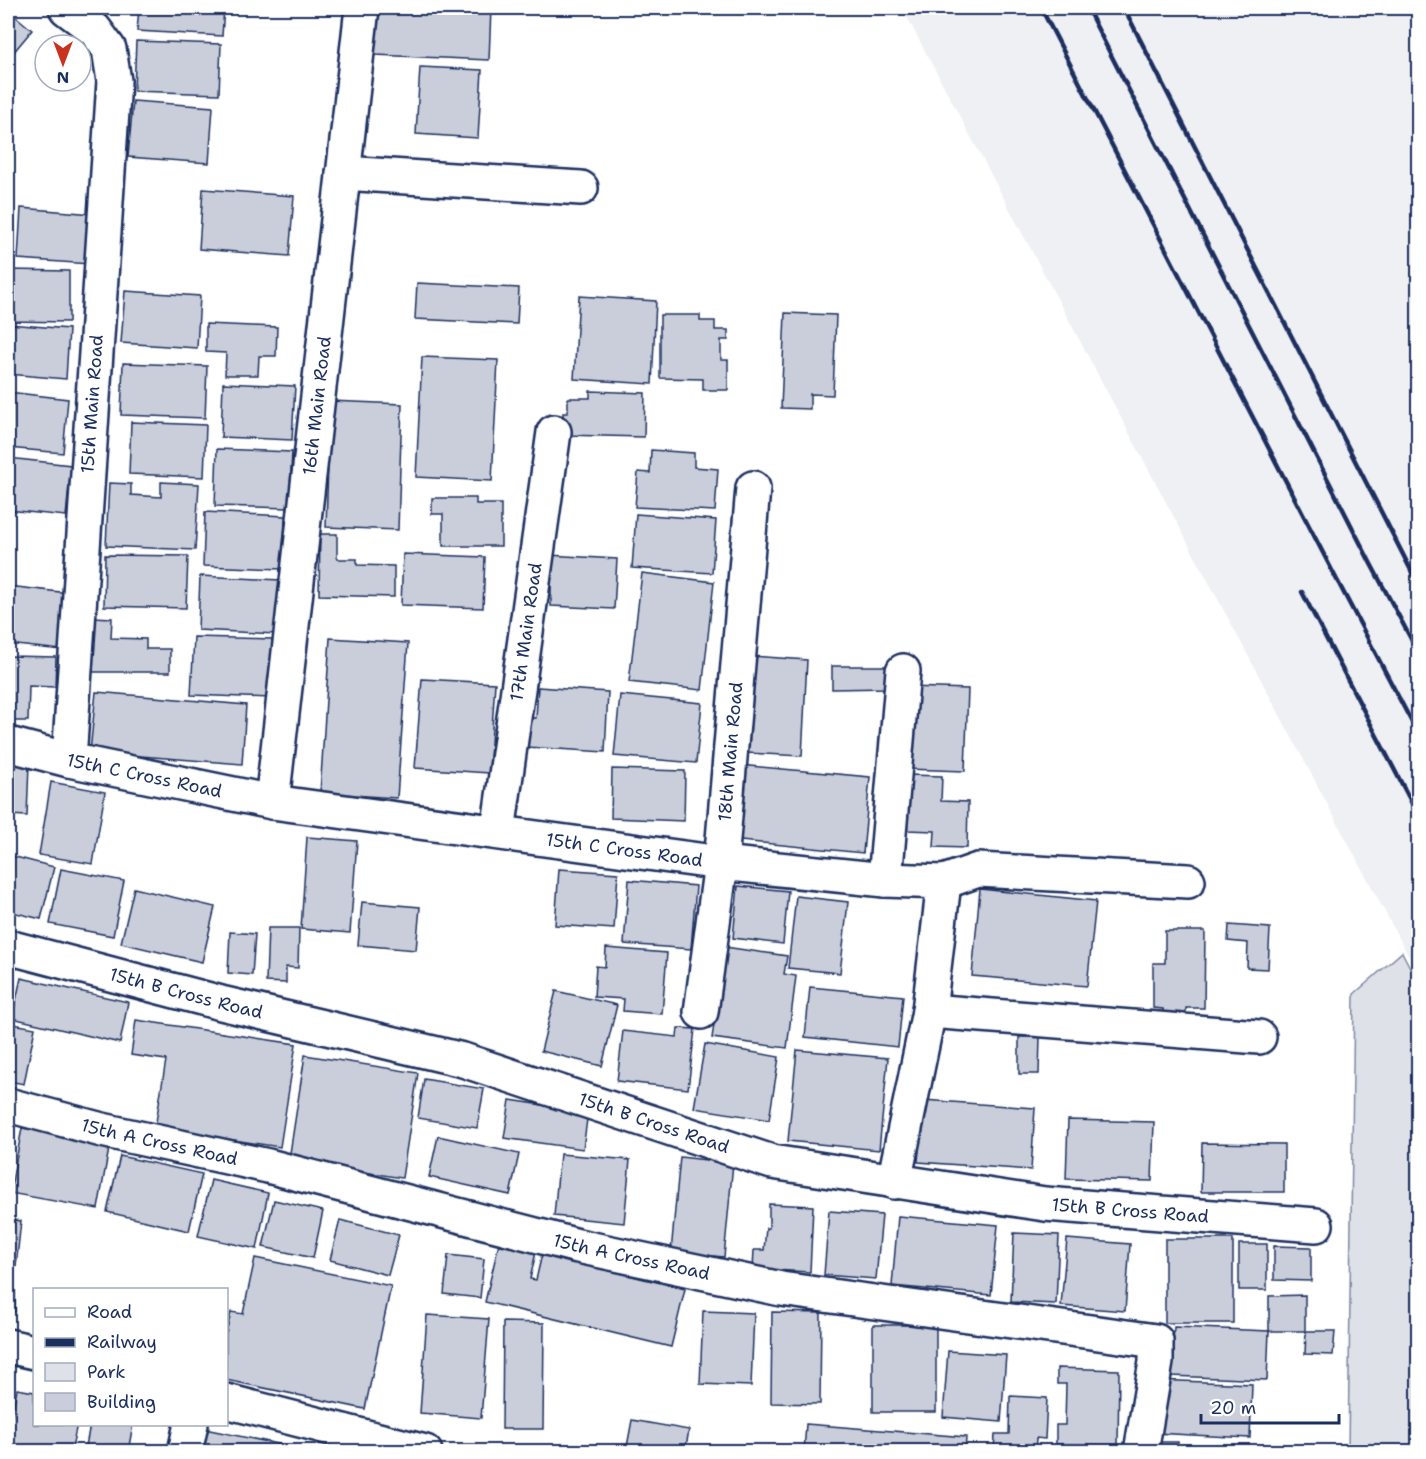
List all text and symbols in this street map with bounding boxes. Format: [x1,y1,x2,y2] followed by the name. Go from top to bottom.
[33,33,93,93] north arrow
[57,67,69,88] text: N
[75,334,109,474] street label: 15th Main Road
[297,335,337,476] street label: 16th Main Road
[504,561,548,703] street label: 17th Main Road
[713,681,748,823] street label: 18th Main Road
[65,748,224,803] street label: 15th C Cross Road
[545,827,704,872] street label: 15th C Cross Road
[107,962,265,1024] street label: 15th B Cross Road
[575,1087,733,1159] street label: 15th B Cross Road
[78,1113,240,1171] street label: 15th A Cross Road
[1051,1193,1210,1229] street label: 15th B Cross Road
[551,1228,712,1286] street label: 15th A Cross Road
[33,1288,228,1426] legend
[87,1300,132,1324] text: Road
[87,1330,157,1354] text: Railway
[87,1360,126,1384] text: Park
[1201,1387,1339,1425] scale bar
[87,1390,156,1414] text: Building
[1210,1396,1256,1420] text: 20 m

